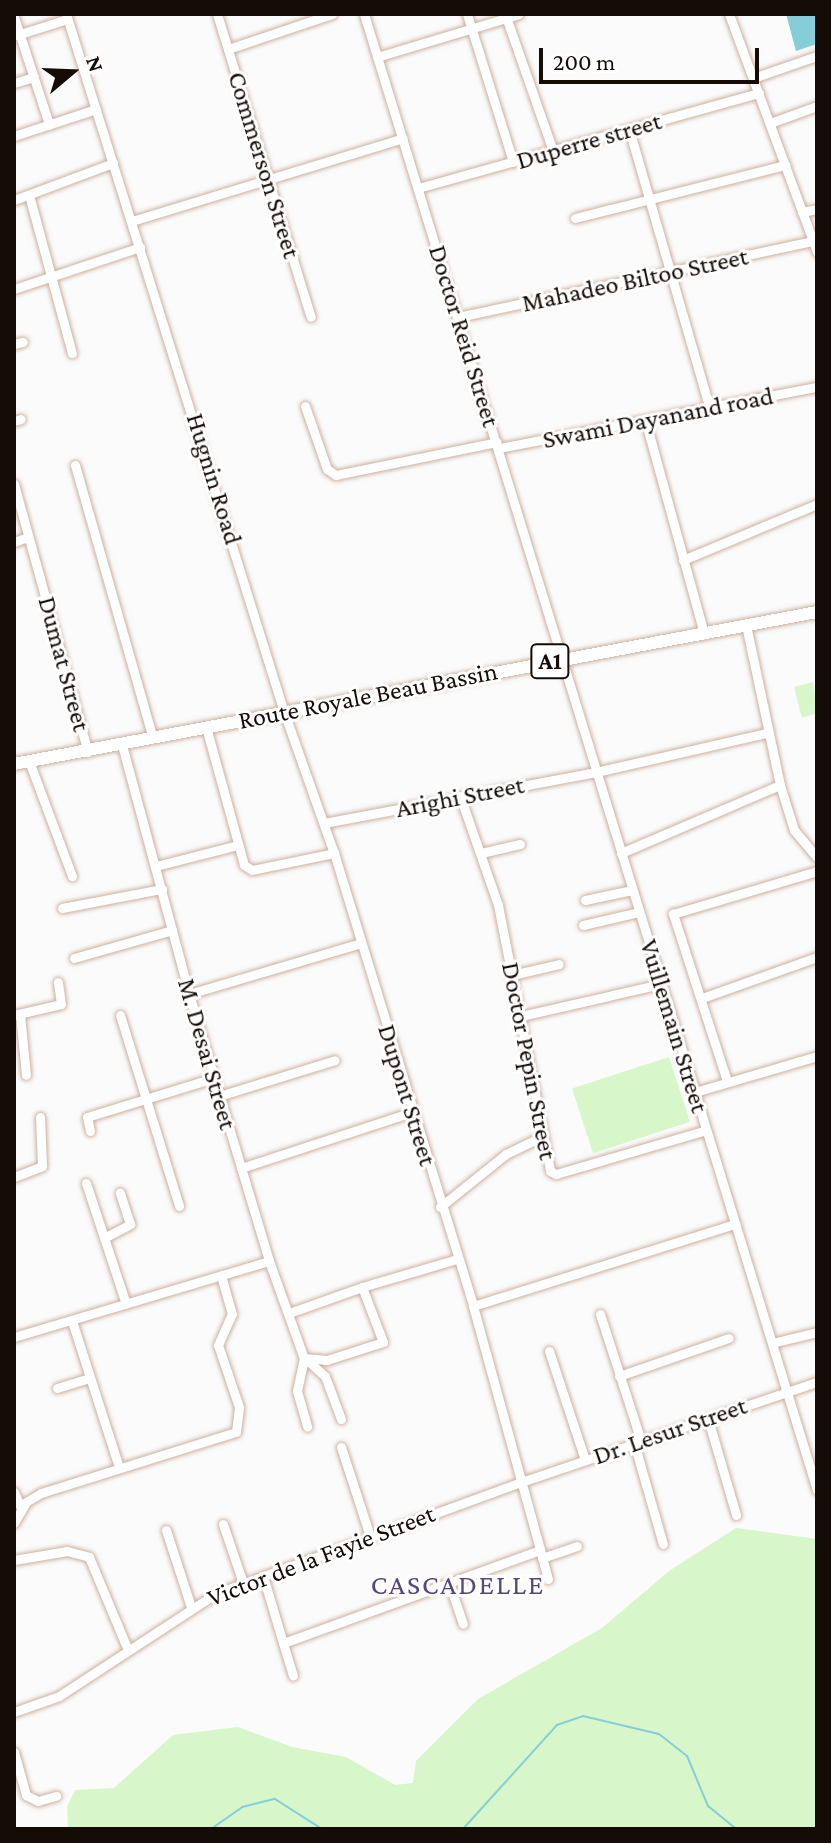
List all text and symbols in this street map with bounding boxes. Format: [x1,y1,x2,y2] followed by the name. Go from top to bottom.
[32,32,112,112] north arrow
[543,32,763,82] scale bar
[553,48,615,75] text: 200 m
[81,53,109,75] text: N
[221,68,307,262] street label: Commerson Street
[513,105,665,177] street label: Duperre street
[422,241,506,431] street label: Doctor Reid Street
[519,241,751,319] street label: Mahadeo Biltoo Street
[540,380,776,456] street label: Swami Dayanand road
[179,410,249,548] street label: Hugnin Road
[31,593,97,735] street label: Dumat Street
[530,641,570,681] road number: A1
[236,656,500,736] street label: Route Royale Beau Bassin
[393,769,527,825] street label: Arighi Street
[633,936,715,1116] street label: Vuillemain Street
[495,960,563,1162] street label: Doctor Pepin Street
[171,975,243,1133] street label: M. Desai Street
[371,1021,443,1169] street label: Dupont Street
[589,1390,751,1472] street label: Dr. Lesur Street
[203,1498,439,1614] street label: Victor de la Fayie Street
[371,1568,545,1602] district label: CASCADELLE

